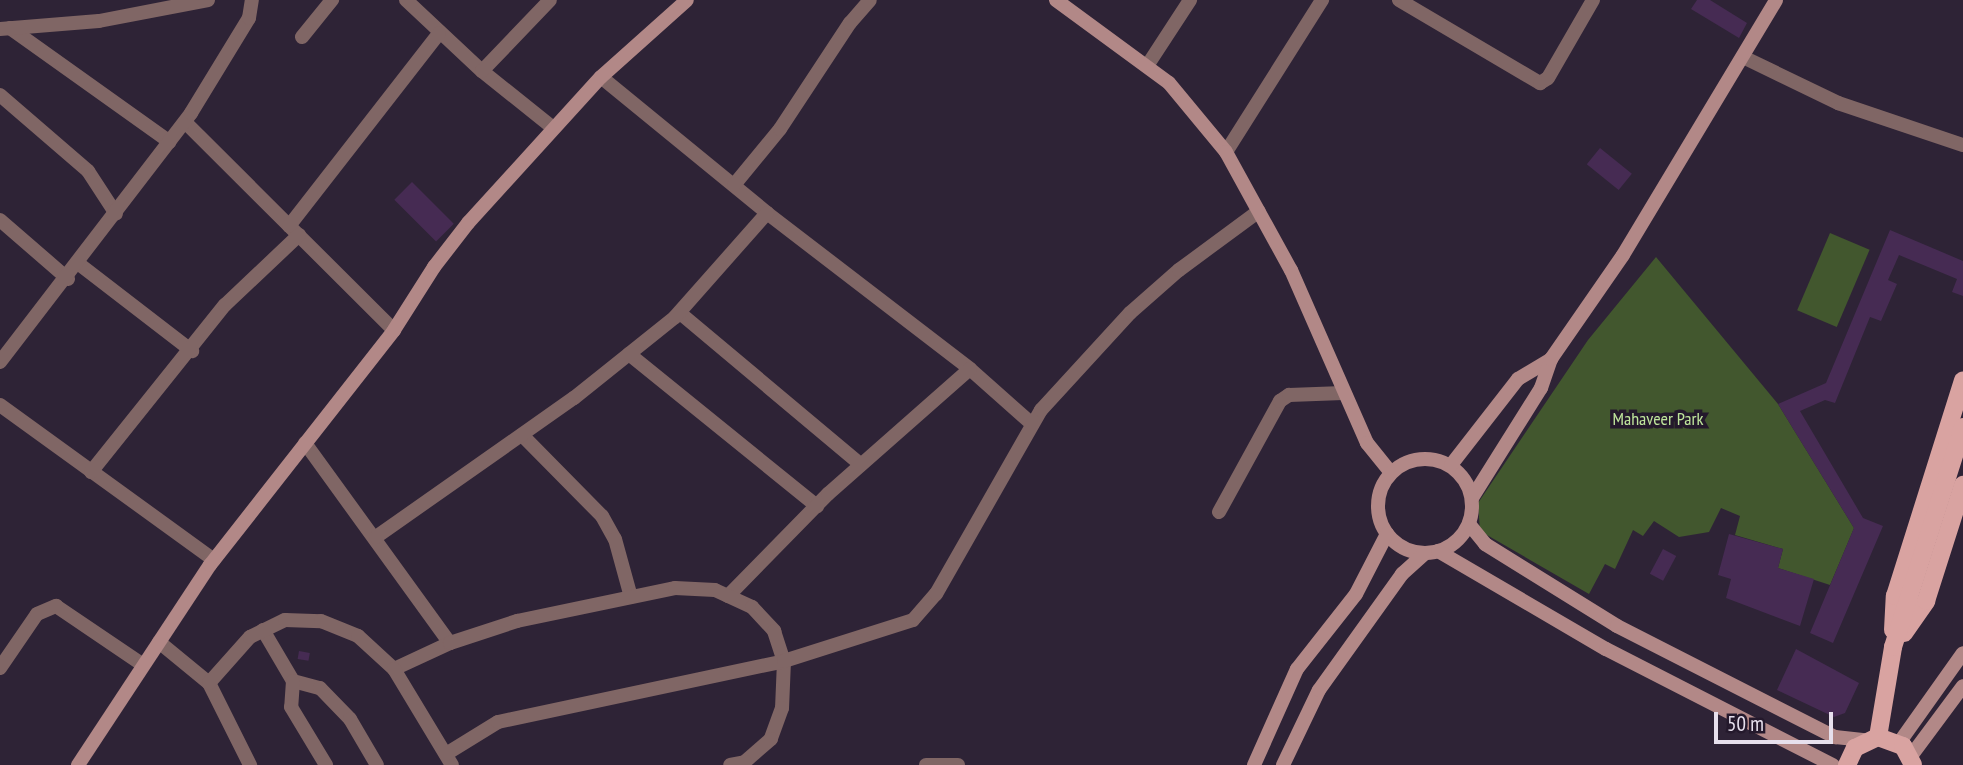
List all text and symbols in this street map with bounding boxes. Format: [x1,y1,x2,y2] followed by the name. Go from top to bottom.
[1613,408,1703,430] park label: Mahaveer Park
[1718,698,1837,742] scale bar
[1727,710,1764,737] text: 50 m

